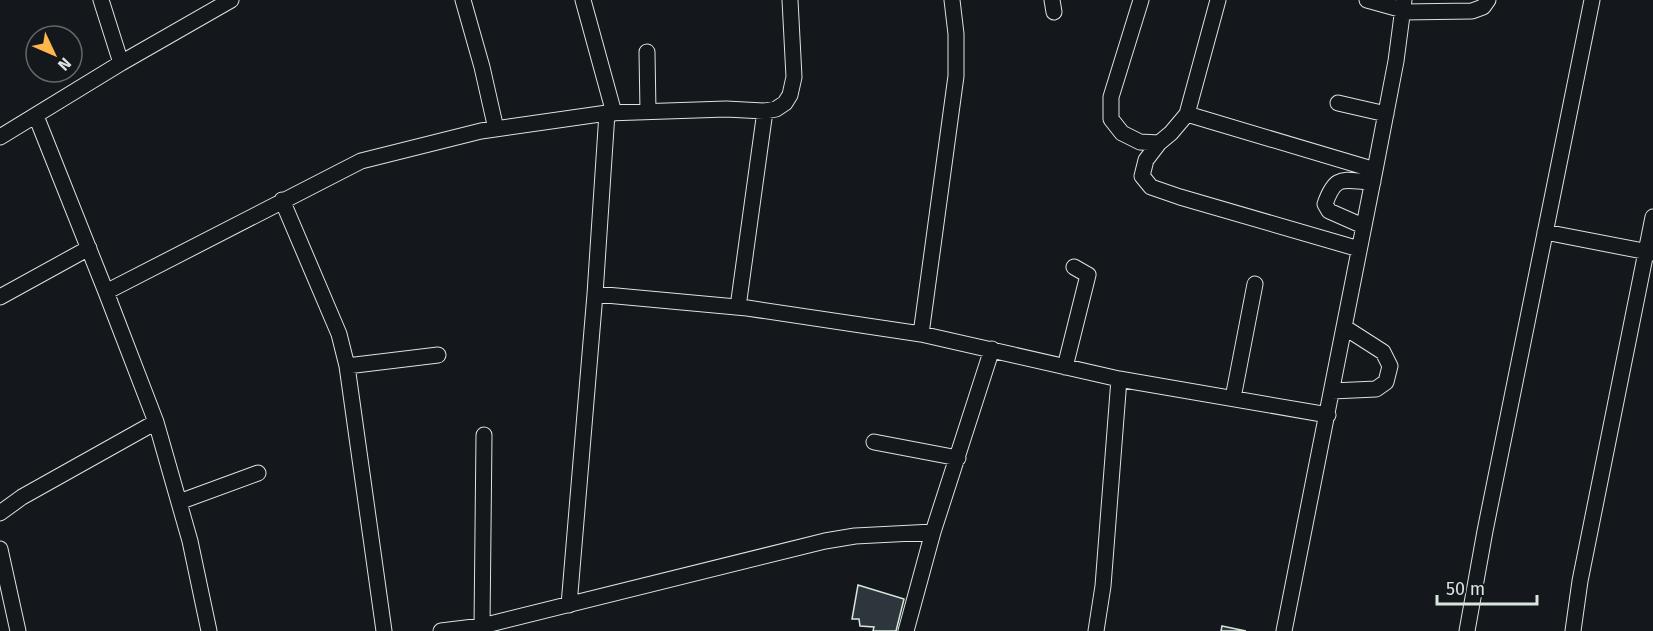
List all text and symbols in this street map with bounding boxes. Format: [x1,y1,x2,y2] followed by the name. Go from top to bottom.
[24,24,84,84] north arrow
[54,54,75,74] text: N
[1437,568,1538,606] scale bar
[1446,578,1485,600] text: 50 m

